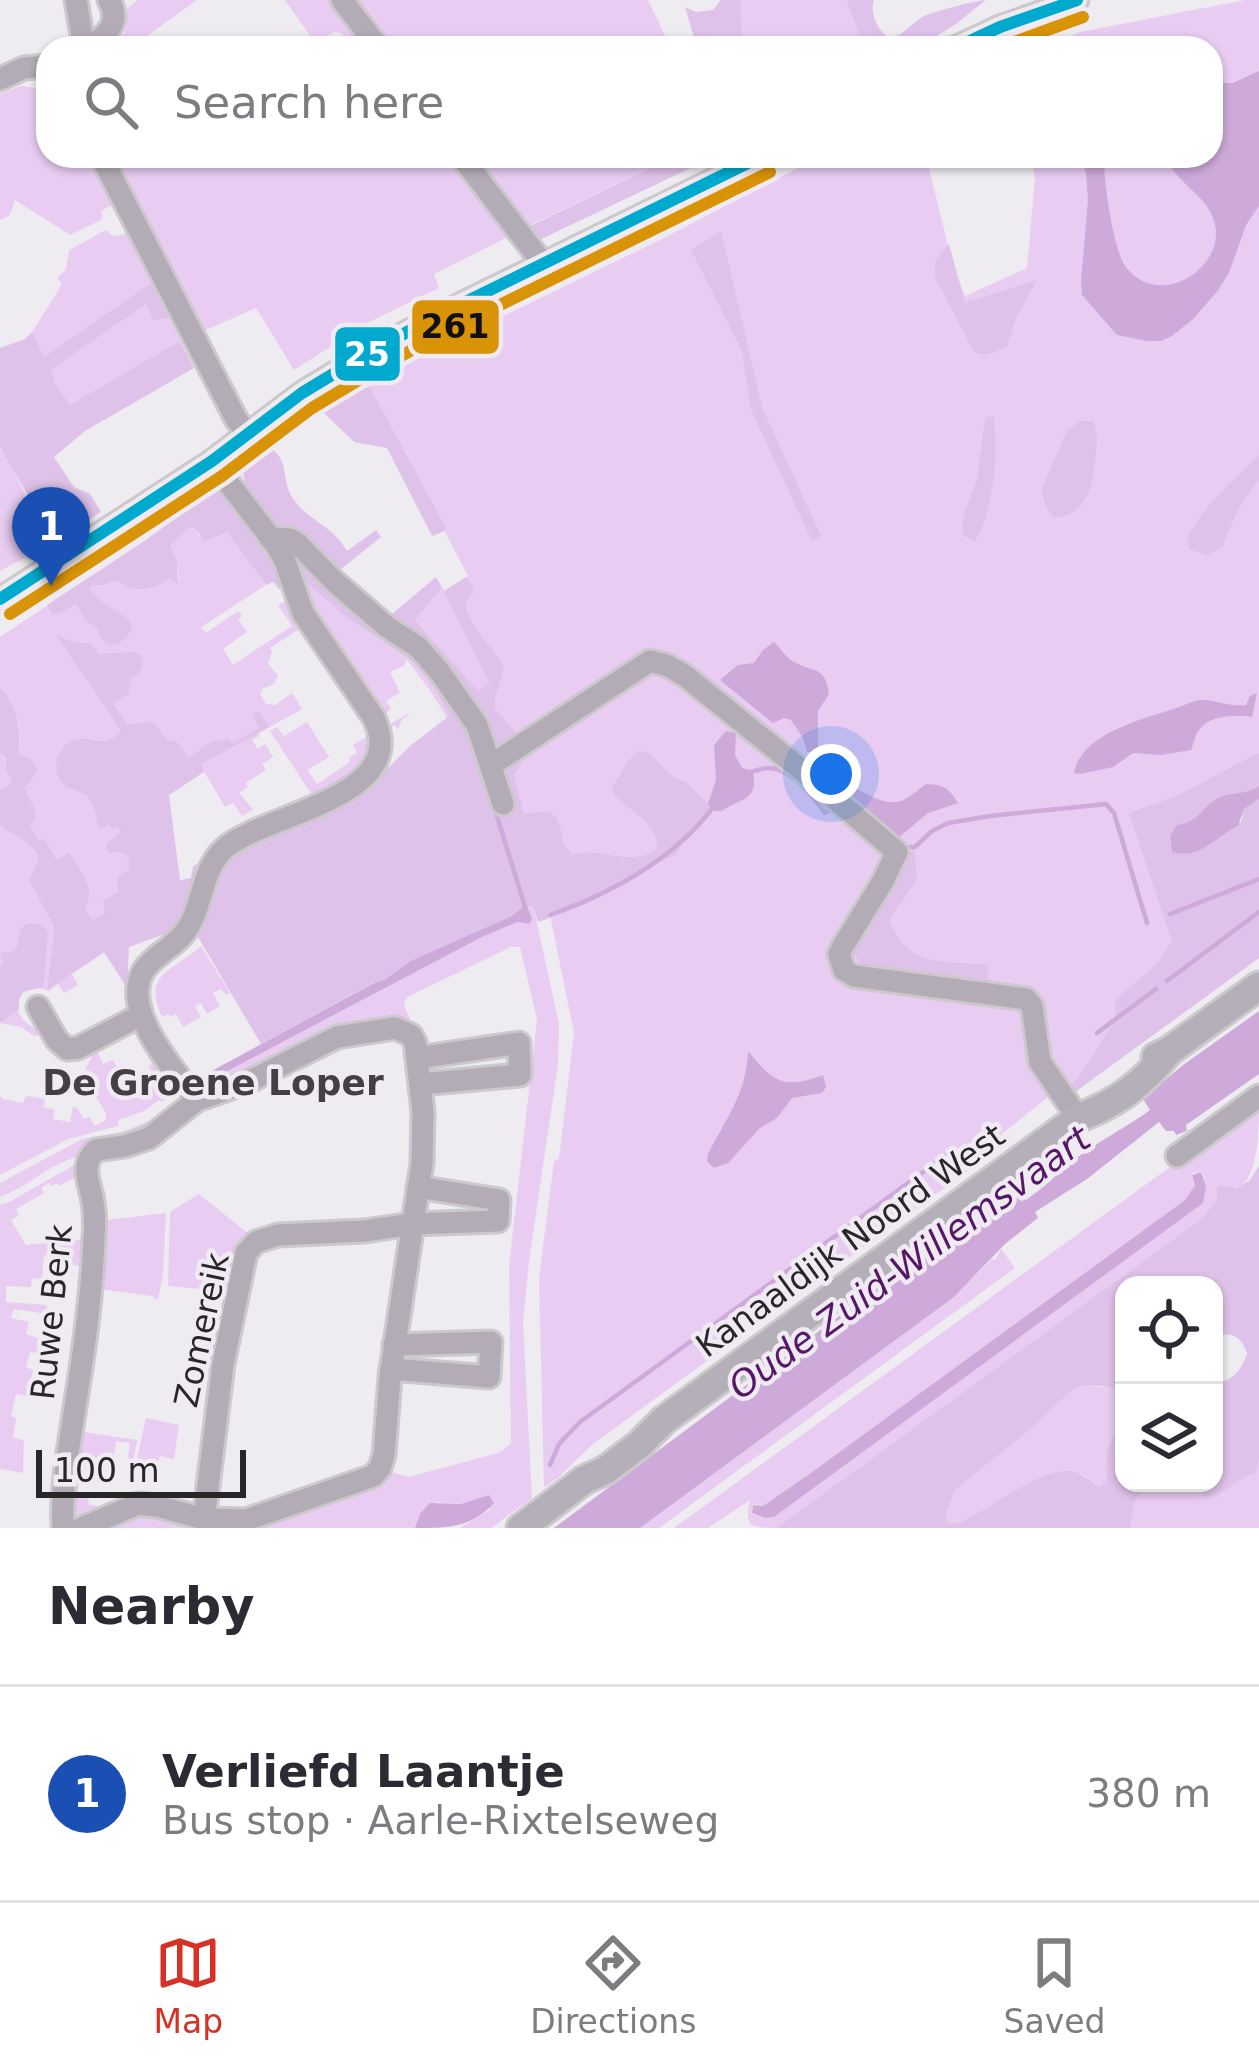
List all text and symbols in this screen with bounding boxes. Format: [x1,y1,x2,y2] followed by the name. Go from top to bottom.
[36,36,1223,168] search box
[78,69,144,135] icon: search
[174,76,444,129] text: Search here
[410,298,501,356] line badge: 261
[421,307,489,346] text: 261
[333,325,402,383] line badge: 25
[344,335,390,374] text: 25
[12,487,90,586] pin: 1
[801,744,861,804] your location
[42,1062,384,1103] district label: De Groene Loper
[689,1115,1012,1365] street label: Kanaaldijk Noord West
[721,1117,1099,1407] water label: Oude Zuid-Willemsvaart
[23,1222,80,1401] street label: Ruwe Berk
[166,1249,237,1411] street label: Zomereik
[1115,1276,1223,1492] map controls
[1115,1276,1223,1384] button: locate
[1115,1384,1223,1492] button: layers
[36,1444,246,1497] scale bar
[54,1451,160,1490] text: 100 m
[48,1577,255,1636] text: Nearby
[162,1745,565,1798] text: Verliefd Laantje
[73,1771,101,1816] text: 1
[1086,1771,1211,1816] text: 380 m
[162,1798,719,1843] text: Bus stop · Aarle-Rixtelseweg
[154,1930,223,2041] tab: Map
[530,1930,696,2041] tab: Directions
[1004,1930,1105,2041] tab: Saved

